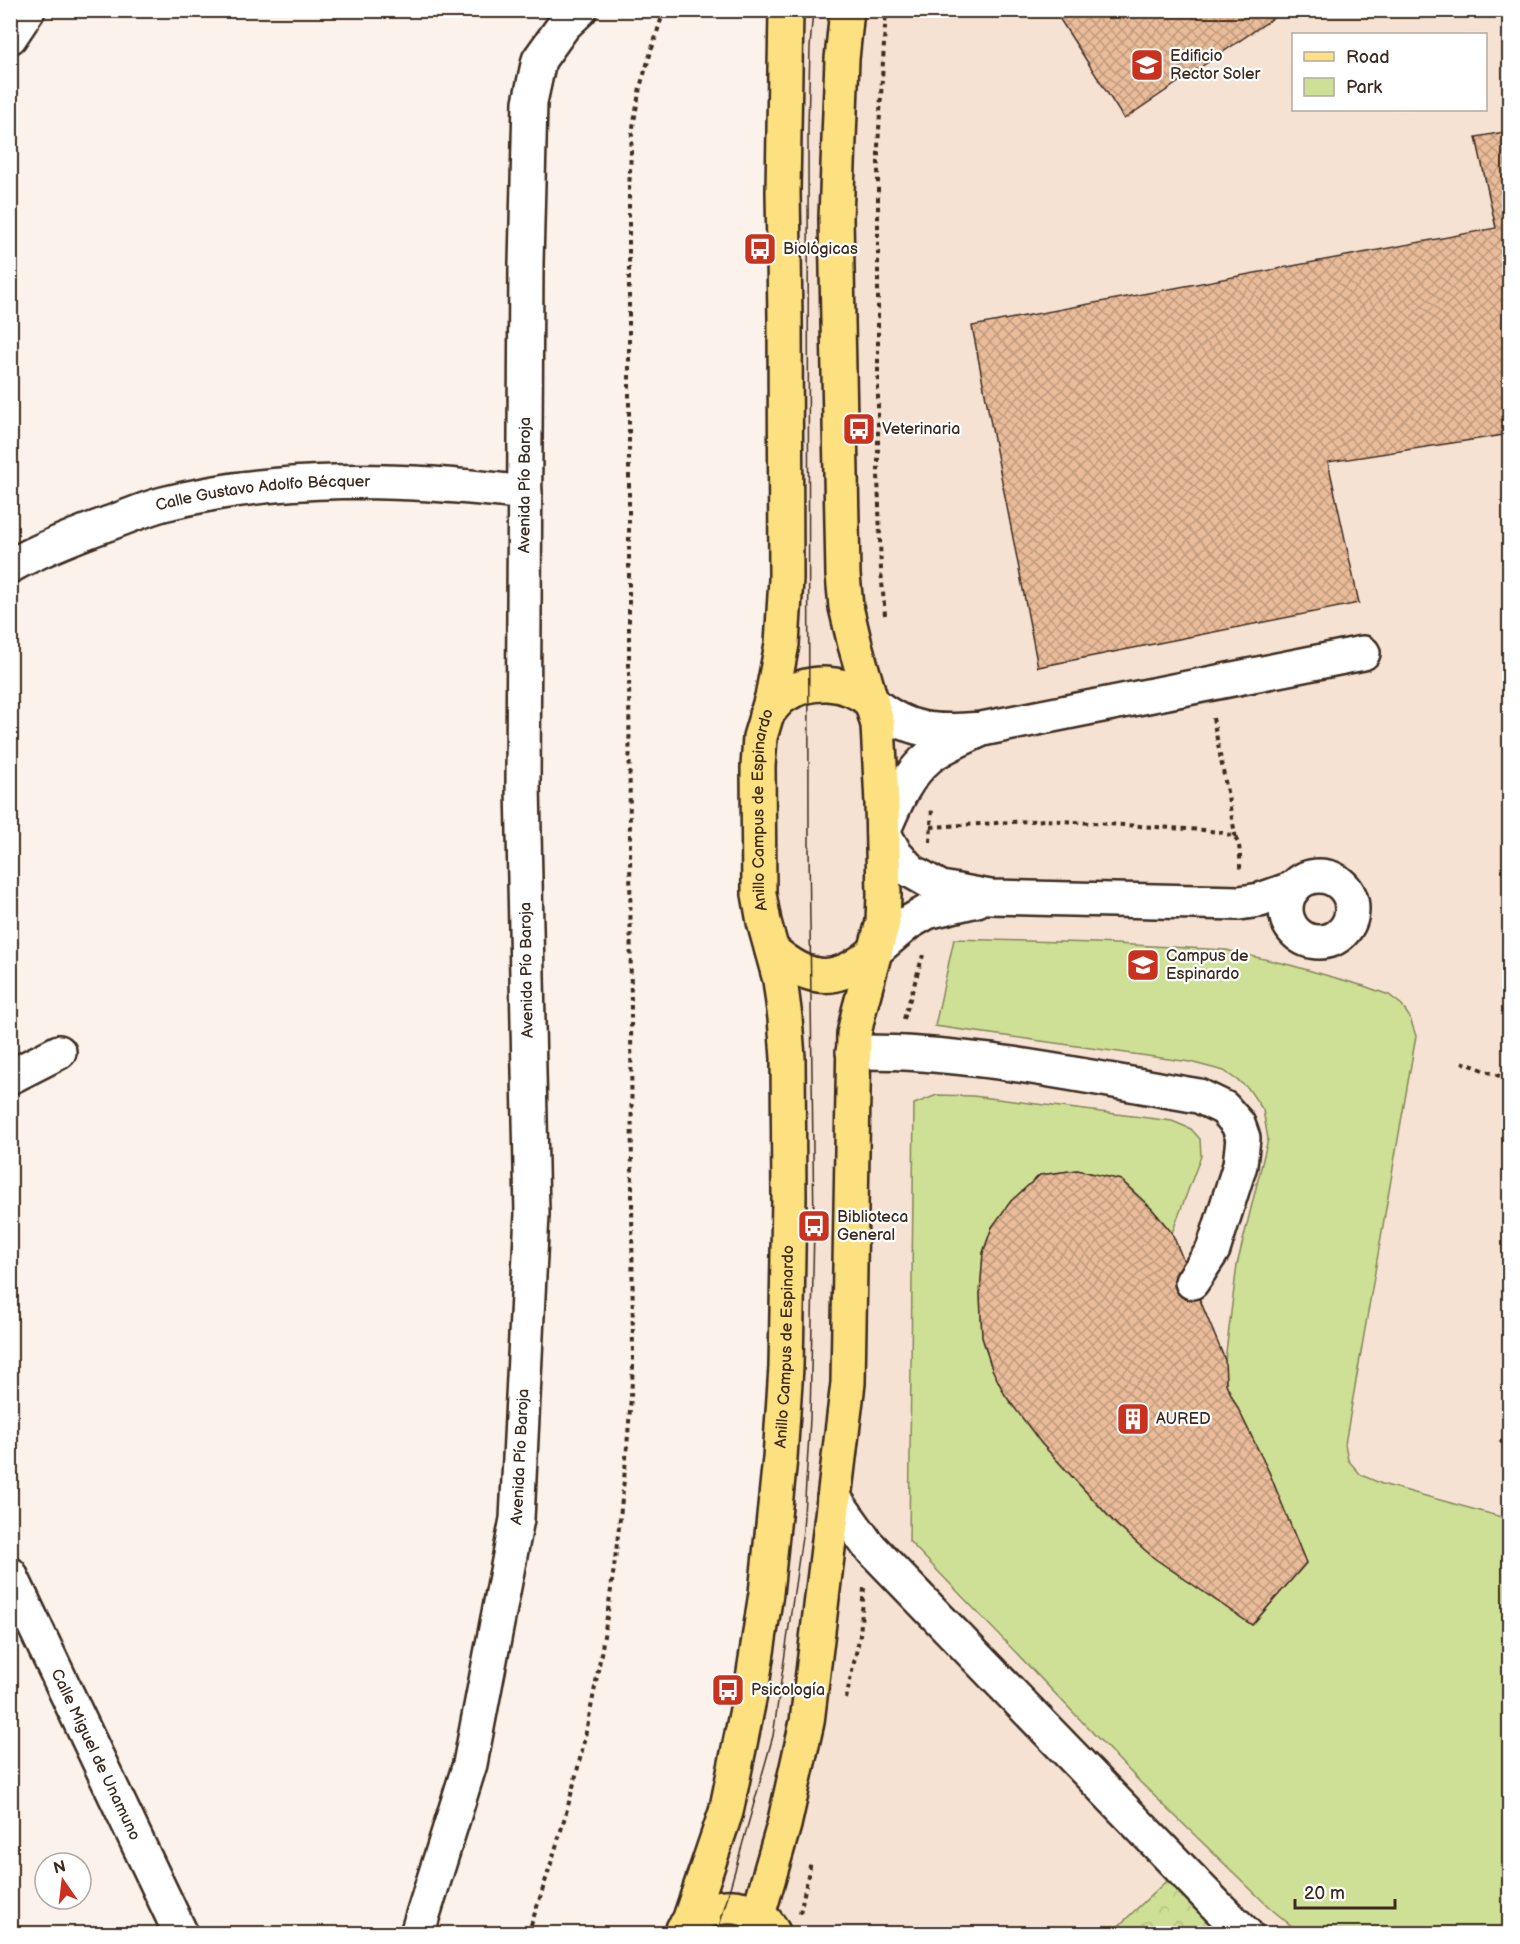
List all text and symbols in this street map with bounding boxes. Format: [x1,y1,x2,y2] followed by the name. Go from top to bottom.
[1292,33,1487,111] legend
[1129,47,1165,83] school or university icon: Edificio Rector Soler
[1170,47,1260,84] place label: Edificio Rector Soler
[1346,47,1390,68] text: Road
[1346,77,1382,98] text: Park
[742,231,778,267] bus stop icon: Biológicas
[783,240,858,259] place label: Biológicas
[841,411,877,447] bus stop icon: Veterinaria
[515,417,535,553] street label: Avenida Pío Baroja
[882,420,960,439] place label: Veterinaria
[153,472,370,515] street label: Calle Gustavo Adolfo Bécquer
[748,707,777,913] street label: Anillo Campus de Espinardo
[516,902,538,1038] street label: Avenida Pío Baroja
[1125,947,1161,983] school or university icon: Campus de Espinardo
[1166,947,1249,984] place label: Campus de Espinardo
[796,1208,832,1244] bus stop icon: Biblioteca General
[837,1208,908,1245] place label: Biblioteca General
[771,1245,798,1449] street label: Anillo Campus de Espinardo
[507,1388,533,1526] street label: Avenida Pío Baroja
[1115,1401,1151,1437] building icon: AURED
[1156,1410,1211,1429] place label: AURED
[47,1666,145,1843] street label: Calle Miguel de Unamuno
[710,1672,746,1708] bus stop icon: Psicología
[751,1681,825,1700] place label: Psicología
[33,1851,93,1911] north arrow
[52,1857,68,1879] text: N
[1295,1872,1396,1910] scale bar
[1304,1883,1345,1904] text: 20 m

